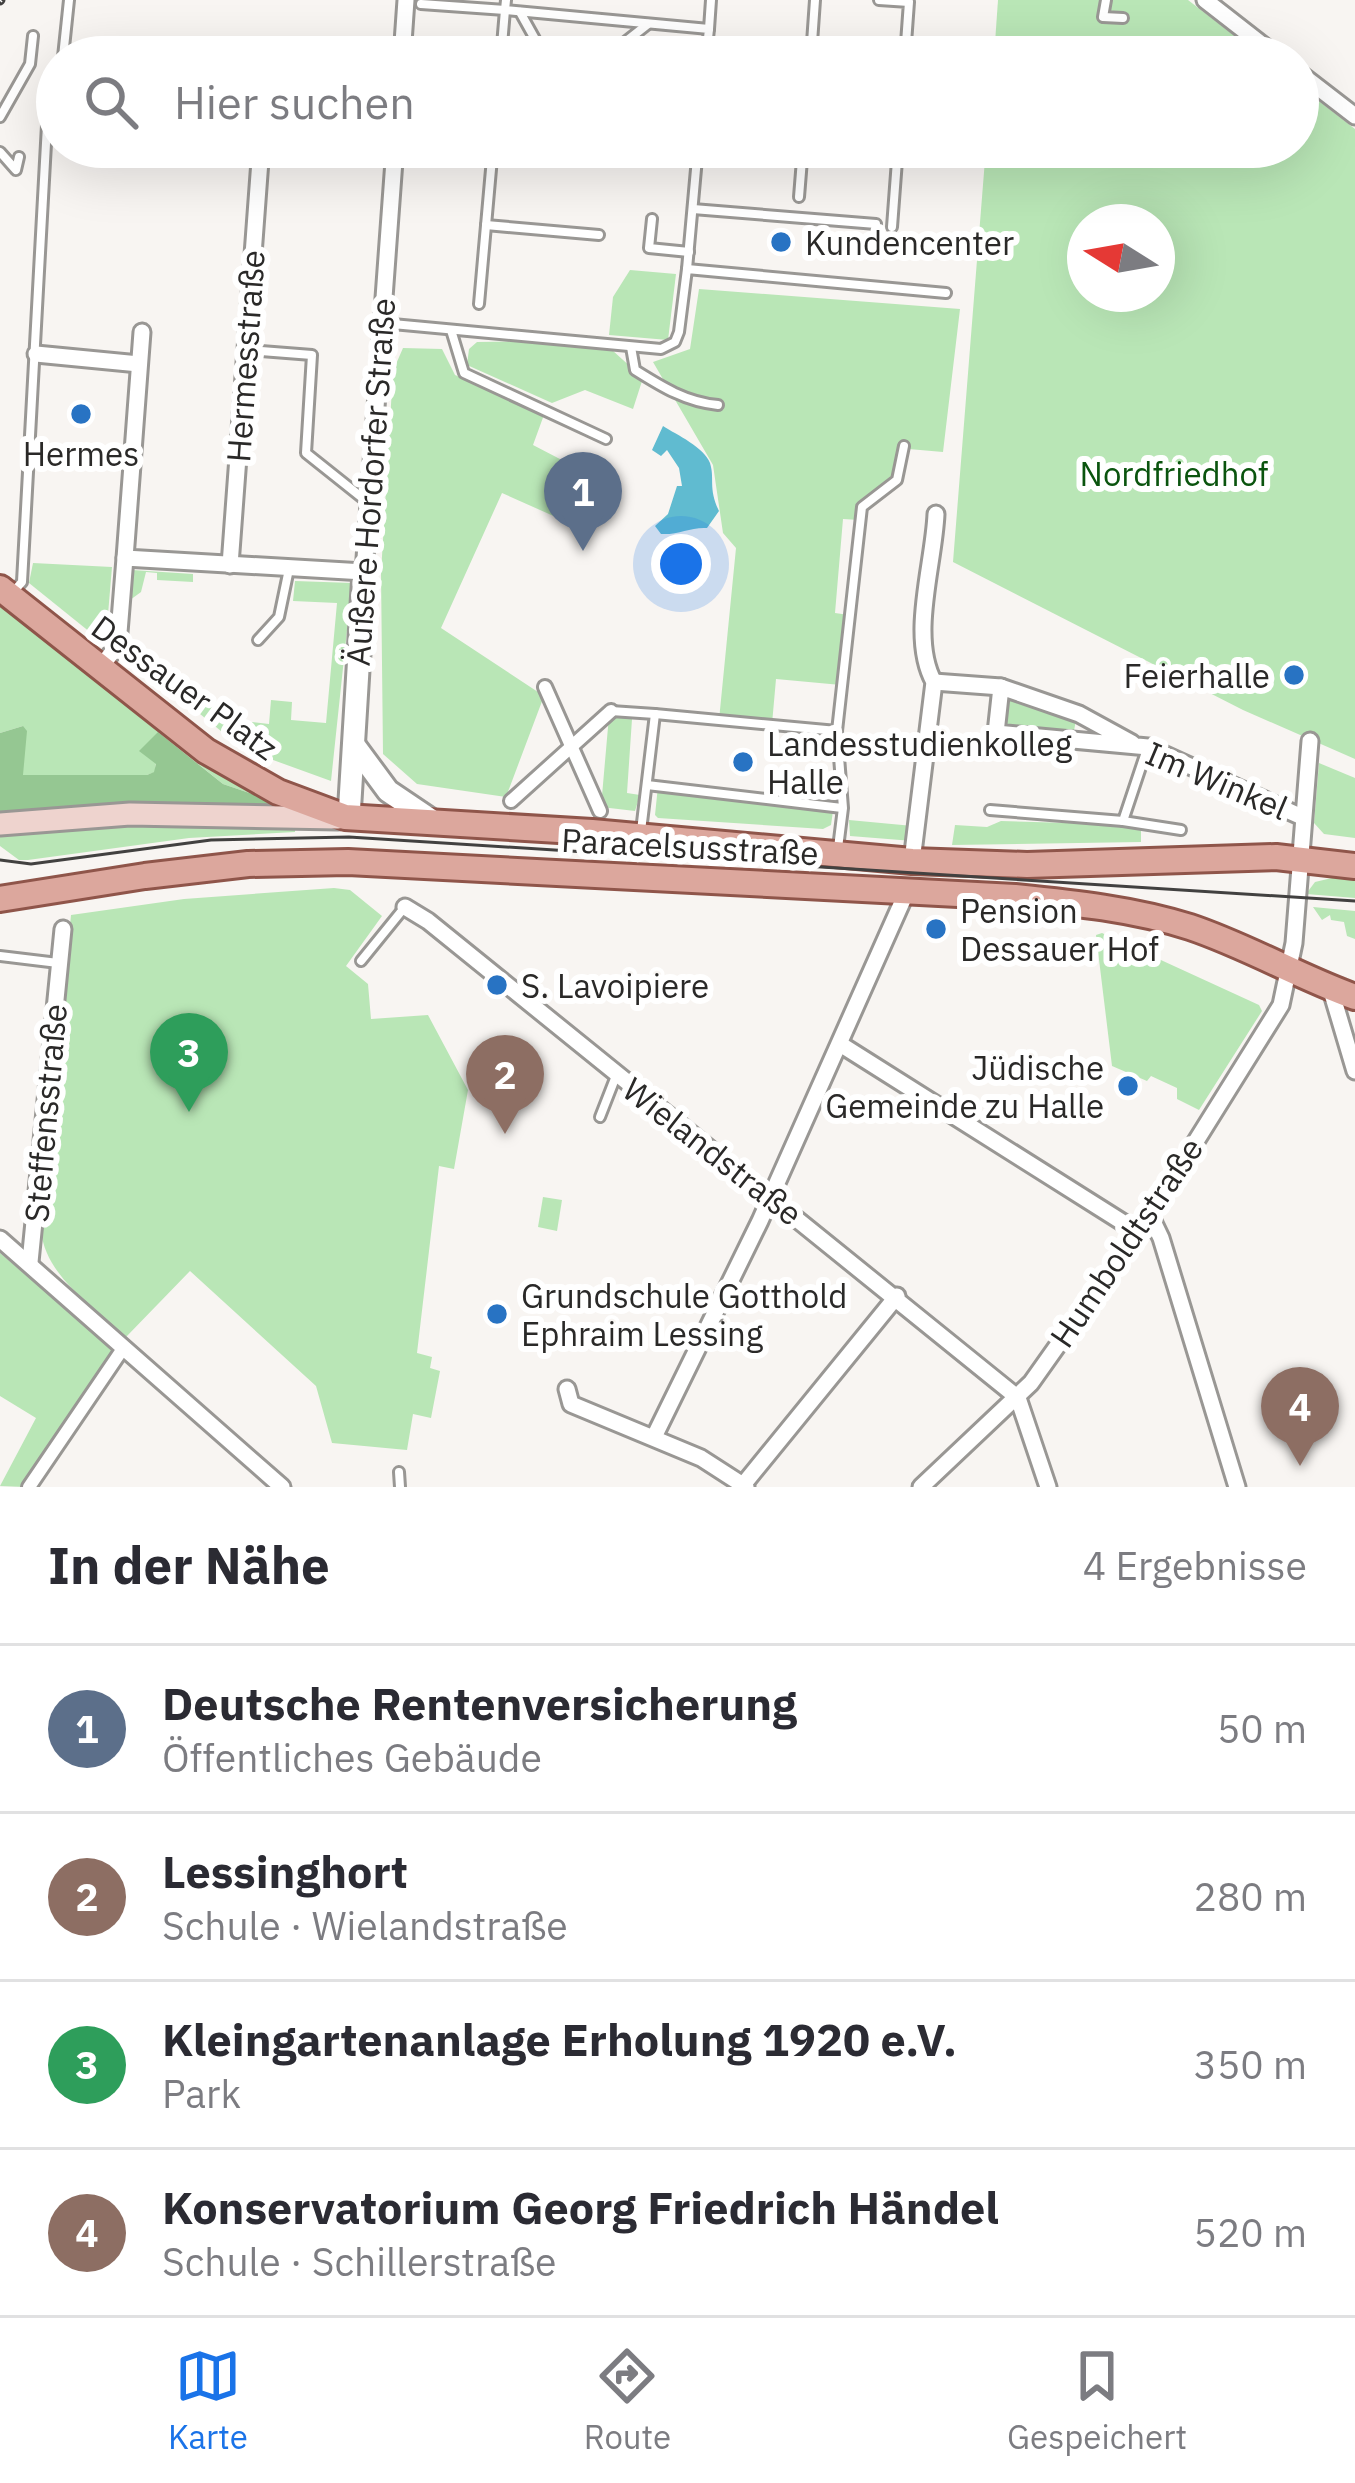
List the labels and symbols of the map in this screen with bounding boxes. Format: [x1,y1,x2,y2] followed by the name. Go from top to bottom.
[1067,204,1175,312] north arrow
[805,221,1014,264] place label: Kundencenter
[768,229,794,255] marker: Kundencenter
[216,248,274,464] street label: Hermesstraße
[336,297,404,667] street label: Äußere Hordorfer Straße
[68,401,94,427] marker: Hermes
[23,432,139,475] place label: Hermes
[544,452,622,551] pin: 1
[1080,452,1269,495] park label: Nordfriedhof
[651,534,711,594] your location
[83,605,287,769] street label: Dessauer Platz
[1124,654,1270,697] place label: Feierhalle
[1281,662,1307,688] marker: Feierhalle
[767,722,1073,803] place label: Landesstudienkolleg Halle
[1140,731,1294,829] street label: Im Winkel
[730,749,756,775] marker: Landesstudienkolleg Halle
[560,818,820,874] street label: Paracelsusstraße
[960,889,1159,970] place label: Pension Dessauer Hof
[923,916,949,942] marker: Pension Dessauer Hof
[521,964,709,1007] place label: S. Lavoipiere
[484,972,510,998] marker: S. Lavoipiere
[14,1002,76,1224] street label: Steffensstraße
[150,1013,228,1112] pin: 3
[466,1035,544,1134] pin: 2
[825,1046,1104,1127] place label: Jüdische Gemeinde zu Halle
[614,1067,812,1235] street label: Wielandstraße
[1115,1073,1141,1099] marker: Jüdische Gemeinde zu Halle
[1040,1129,1212,1355] street label: Humboldtstraße
[521,1274,847,1355] place label: Grundschule Gotthold Ephraim Lessing
[484,1301,510,1327] marker: Grundschule Gotthold Ephraim Lessing
[1261,1367,1339,1466] pin: 4

